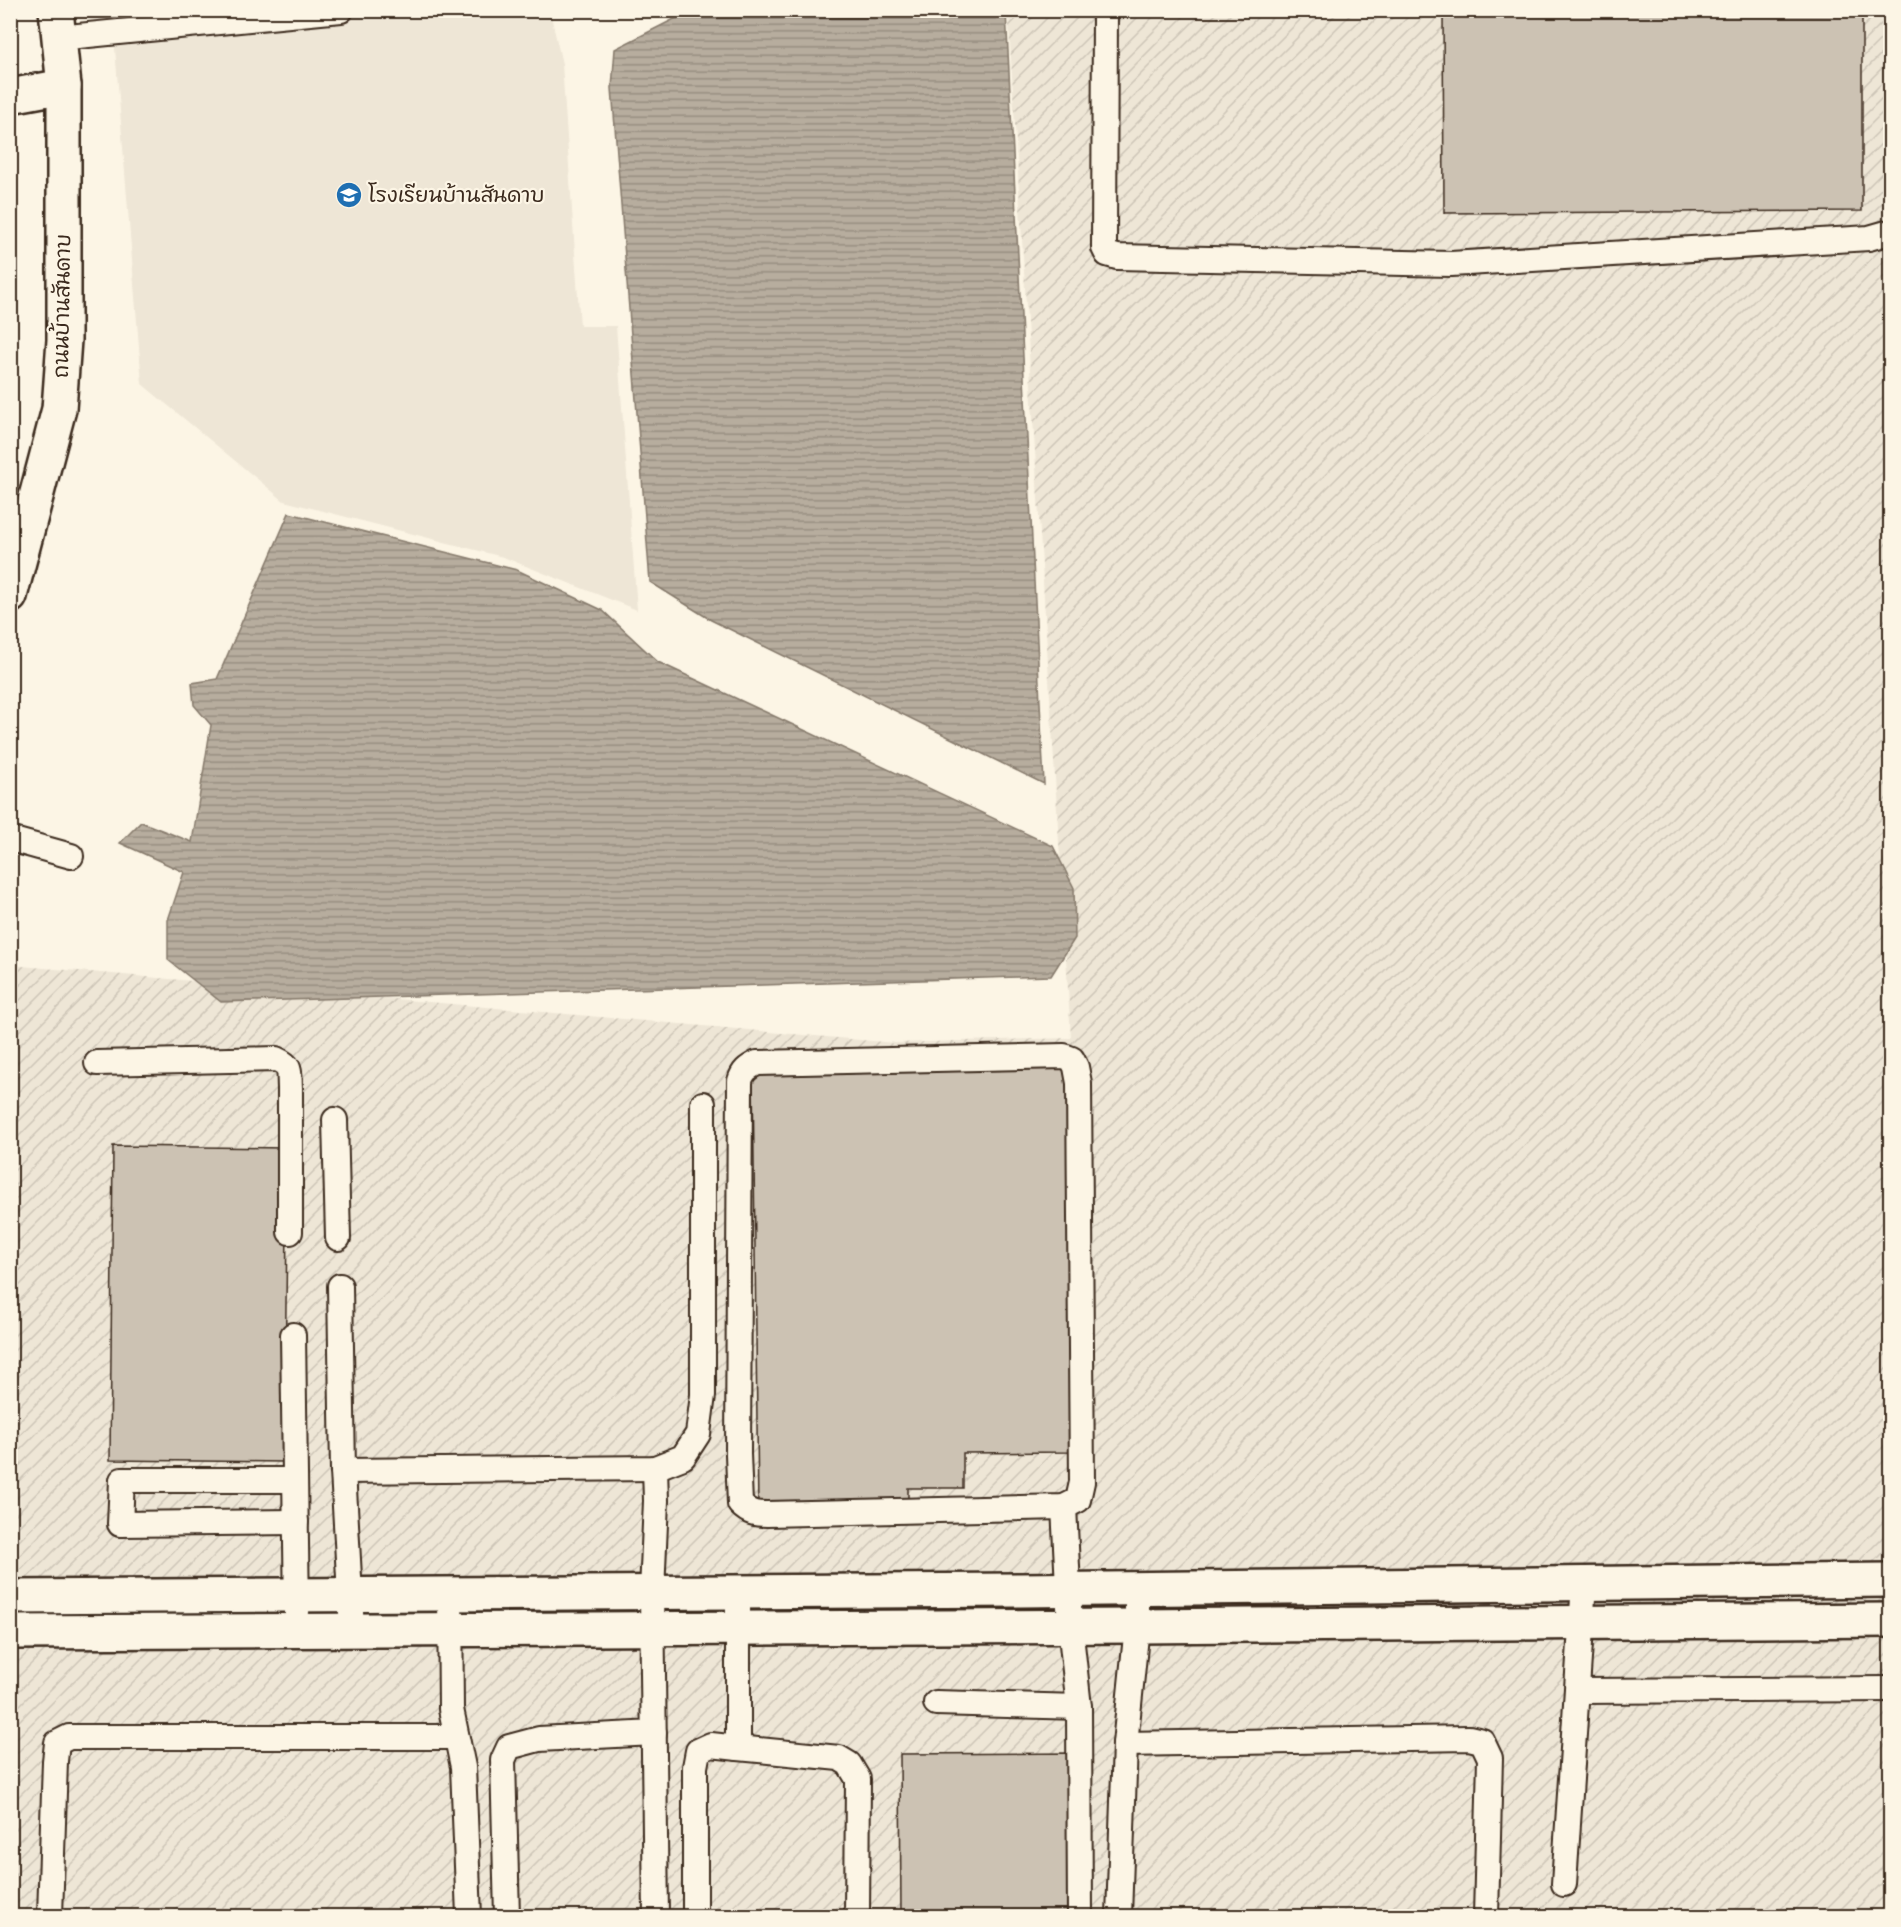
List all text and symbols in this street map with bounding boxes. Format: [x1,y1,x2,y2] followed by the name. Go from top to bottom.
[334,180,364,210] school or university icon: โรงเรียนบ้านสันดาบ
[368,180,544,213] place label: โรงเรียนบ้านสันดาบ
[46,234,81,378] street label: ถนนบ้านสันดาบ

